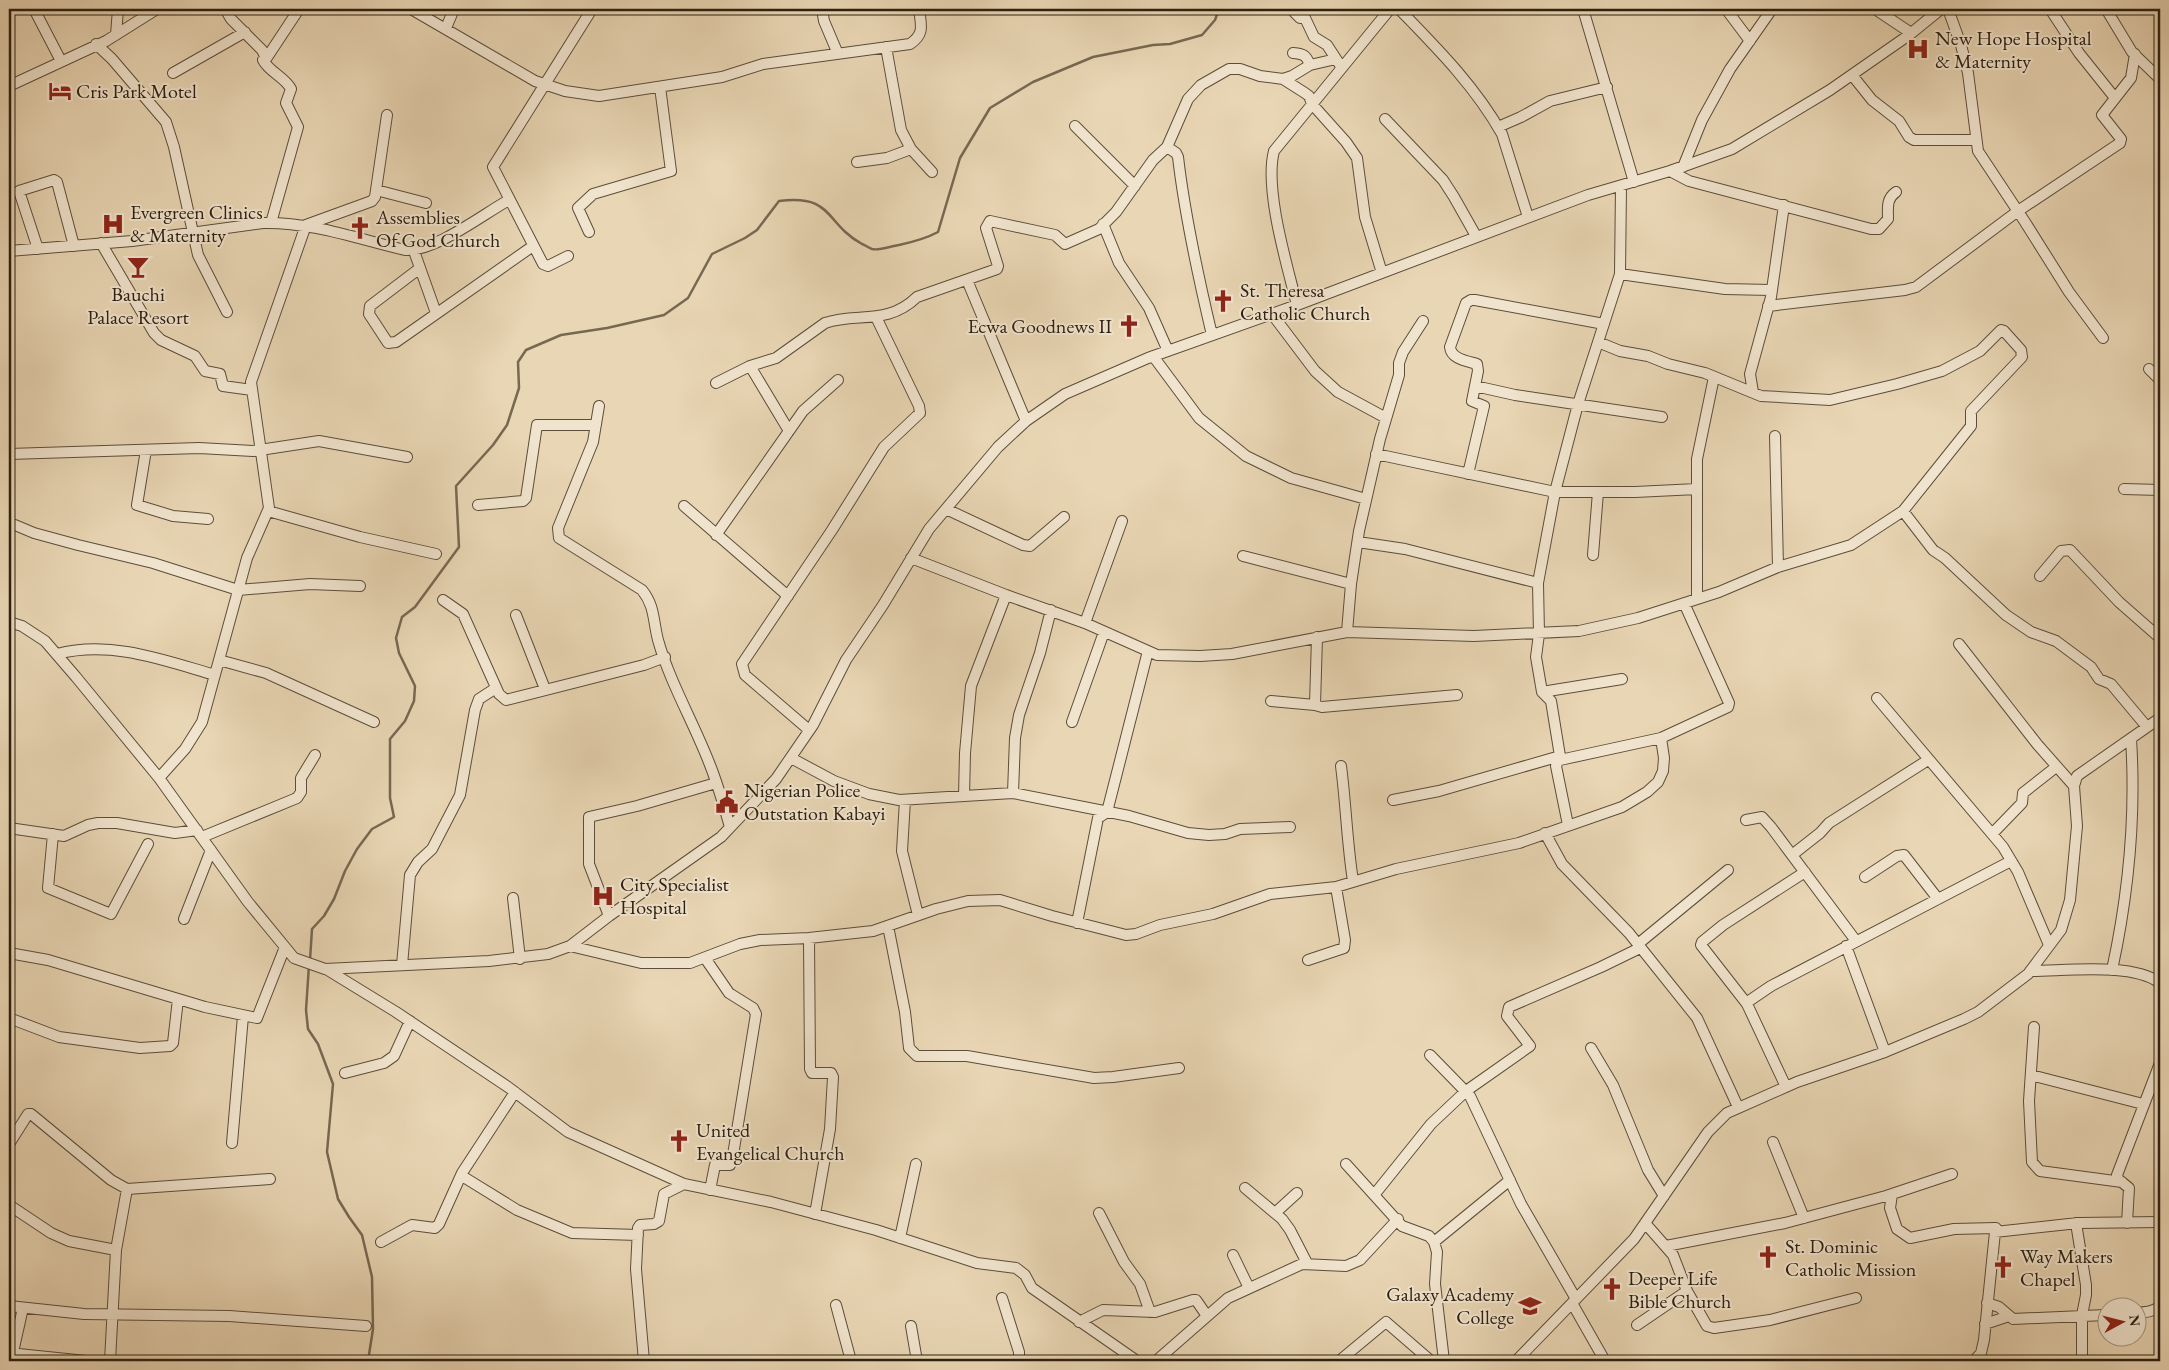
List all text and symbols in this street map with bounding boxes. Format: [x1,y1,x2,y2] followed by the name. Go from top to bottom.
[1935,25,2092,74] place label: New Hope Hospital & Maternity
[1905,36,1931,62] hospital icon: New Hope Hospital & Maternity
[47,78,73,104] hotel icon: Cris Park Motel
[76,78,197,104] place label: Cris Park Motel
[130,199,263,248] place label: Evergreen Clinics & Maternity
[375,204,500,253] place label: Assemblies Of God Church
[100,211,126,237] hospital icon: Evergreen Clinics & Maternity
[347,215,373,241] church icon: Assemblies Of God Church
[125,254,151,280] bar icon: Bauchi Palace Resort
[1240,277,1370,326] place label: St. Theresa Catholic Church
[87,281,190,330] place label: Bauchi Palace Resort
[1210,288,1236,314] church icon: St. Theresa Catholic Church
[967,313,1112,339] place label: Ecwa Goodnews II
[1116,313,1142,339] church icon: Ecwa Goodnews II
[744,777,885,826] place label: Nigerian Police Outstation Kabayi
[714,789,740,815] public building icon: Nigerian Police Outstation Kabayi
[620,871,730,920] place label: City Specialist Hospital
[590,883,616,909] hospital icon: City Specialist Hospital
[696,1117,845,1166] place label: United Evangelical Church
[666,1128,692,1154] church icon: United Evangelical Church
[1785,1233,1917,1282] place label: St. Dominic Catholic Mission
[2020,1243,2113,1292] place label: Way Makers Chapel
[1755,1244,1781,1270] church icon: St. Dominic Catholic Mission
[1990,1254,2016,1280] church icon: Way Makers Chapel
[1628,1265,1731,1314] place label: Deeper Life Bible Church
[1599,1276,1625,1302] church icon: Deeper Life Bible Church
[1386,1281,1514,1330] place label: Galaxy Academy College
[1517,1293,1543,1319] school or university icon: Galaxy Academy College
[2096,1298,2146,1348] north arrow
[2125,1314,2145,1328] text: N

